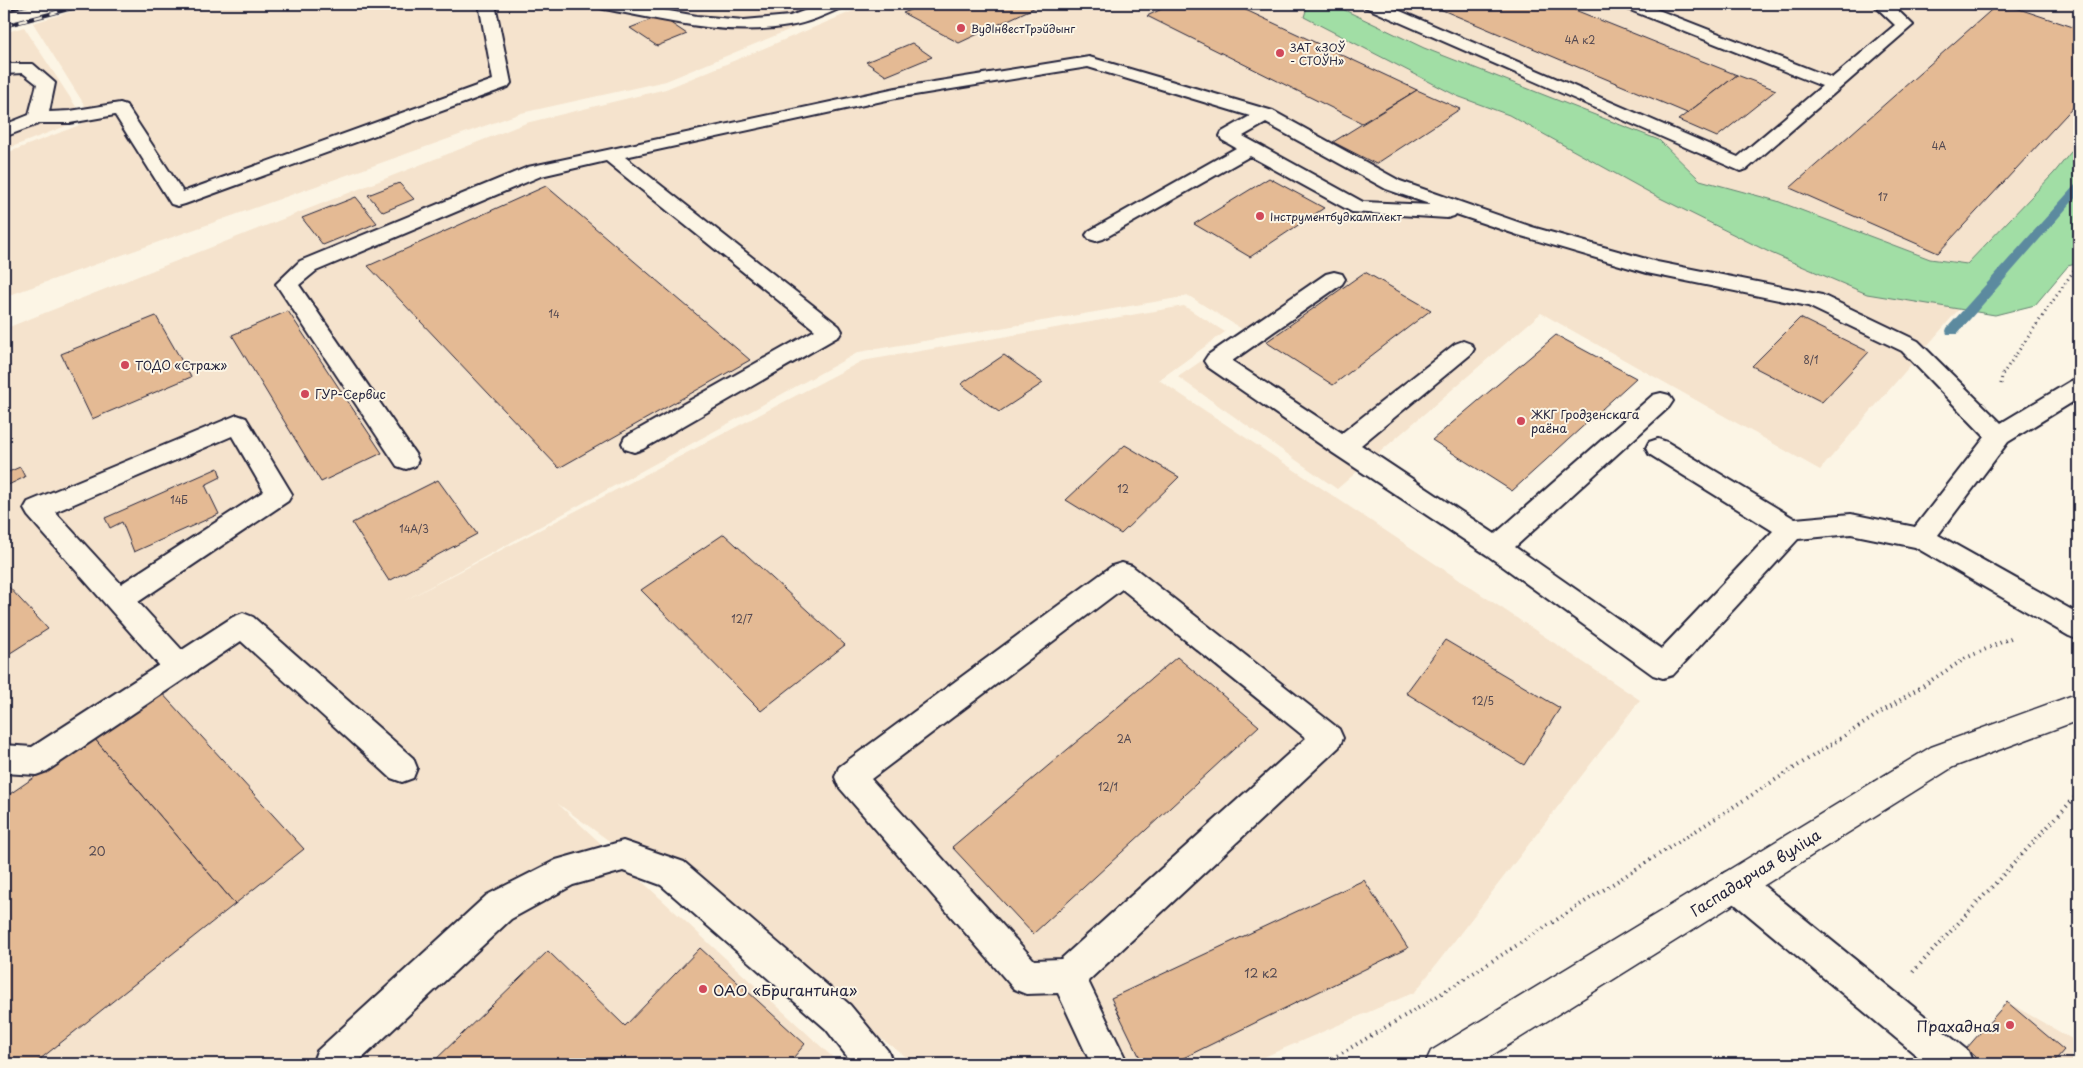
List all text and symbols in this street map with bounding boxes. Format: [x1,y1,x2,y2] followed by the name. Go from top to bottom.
[971,20,1075,37] place label: ВудІнвестТрэйдынг
[955,22,967,34] marker: ВудІнвестТрэйдынг
[1565,32,1595,47] house number: 4А к2
[1290,39,1346,69] place label: ЗАТ «ЗОЎ - СТОЎН»
[1274,47,1286,59] marker: ЗАТ «ЗОЎ - СТОЎН»
[1932,138,1946,153] house number: 4А
[1878,189,1889,204] house number: 17
[1270,208,1403,225] place label: Інструментбудкамплект
[1254,210,1266,222] marker: Інструментбудкамплект
[548,306,560,321] house number: 14
[1804,352,1818,367] house number: 8/1
[135,356,227,374] place label: ТОДО «Страж»
[119,359,131,371] marker: ТОДО «Страж»
[315,385,386,403] place label: ГУР-Сервис
[299,388,311,400] marker: ГУР-Сервис
[1531,405,1640,437] place label: ЖКГ Гродзенскага раёна
[1515,415,1527,427] marker: ЖКГ Гродзенскага раёна
[1117,481,1129,496] house number: 12
[170,492,188,507] house number: 14Б
[399,521,429,536] house number: 14А/3
[731,611,753,626] house number: 12/7
[1472,693,1494,708] house number: 12/5
[1117,731,1132,746] house number: 2А
[1098,779,1118,794] house number: 12/1
[1685,822,1825,921] street label: Гаспадарчая вуліца
[88,842,106,860] house number: 20
[1244,964,1278,982] house number: 12 к2
[713,978,858,1001] place label: ОАО «Бригантина»
[697,983,709,995] marker: ОАО «Бригантина»
[1917,1014,2000,1037] place label: Прахадная
[2004,1019,2016,1031] marker: Прахадная

